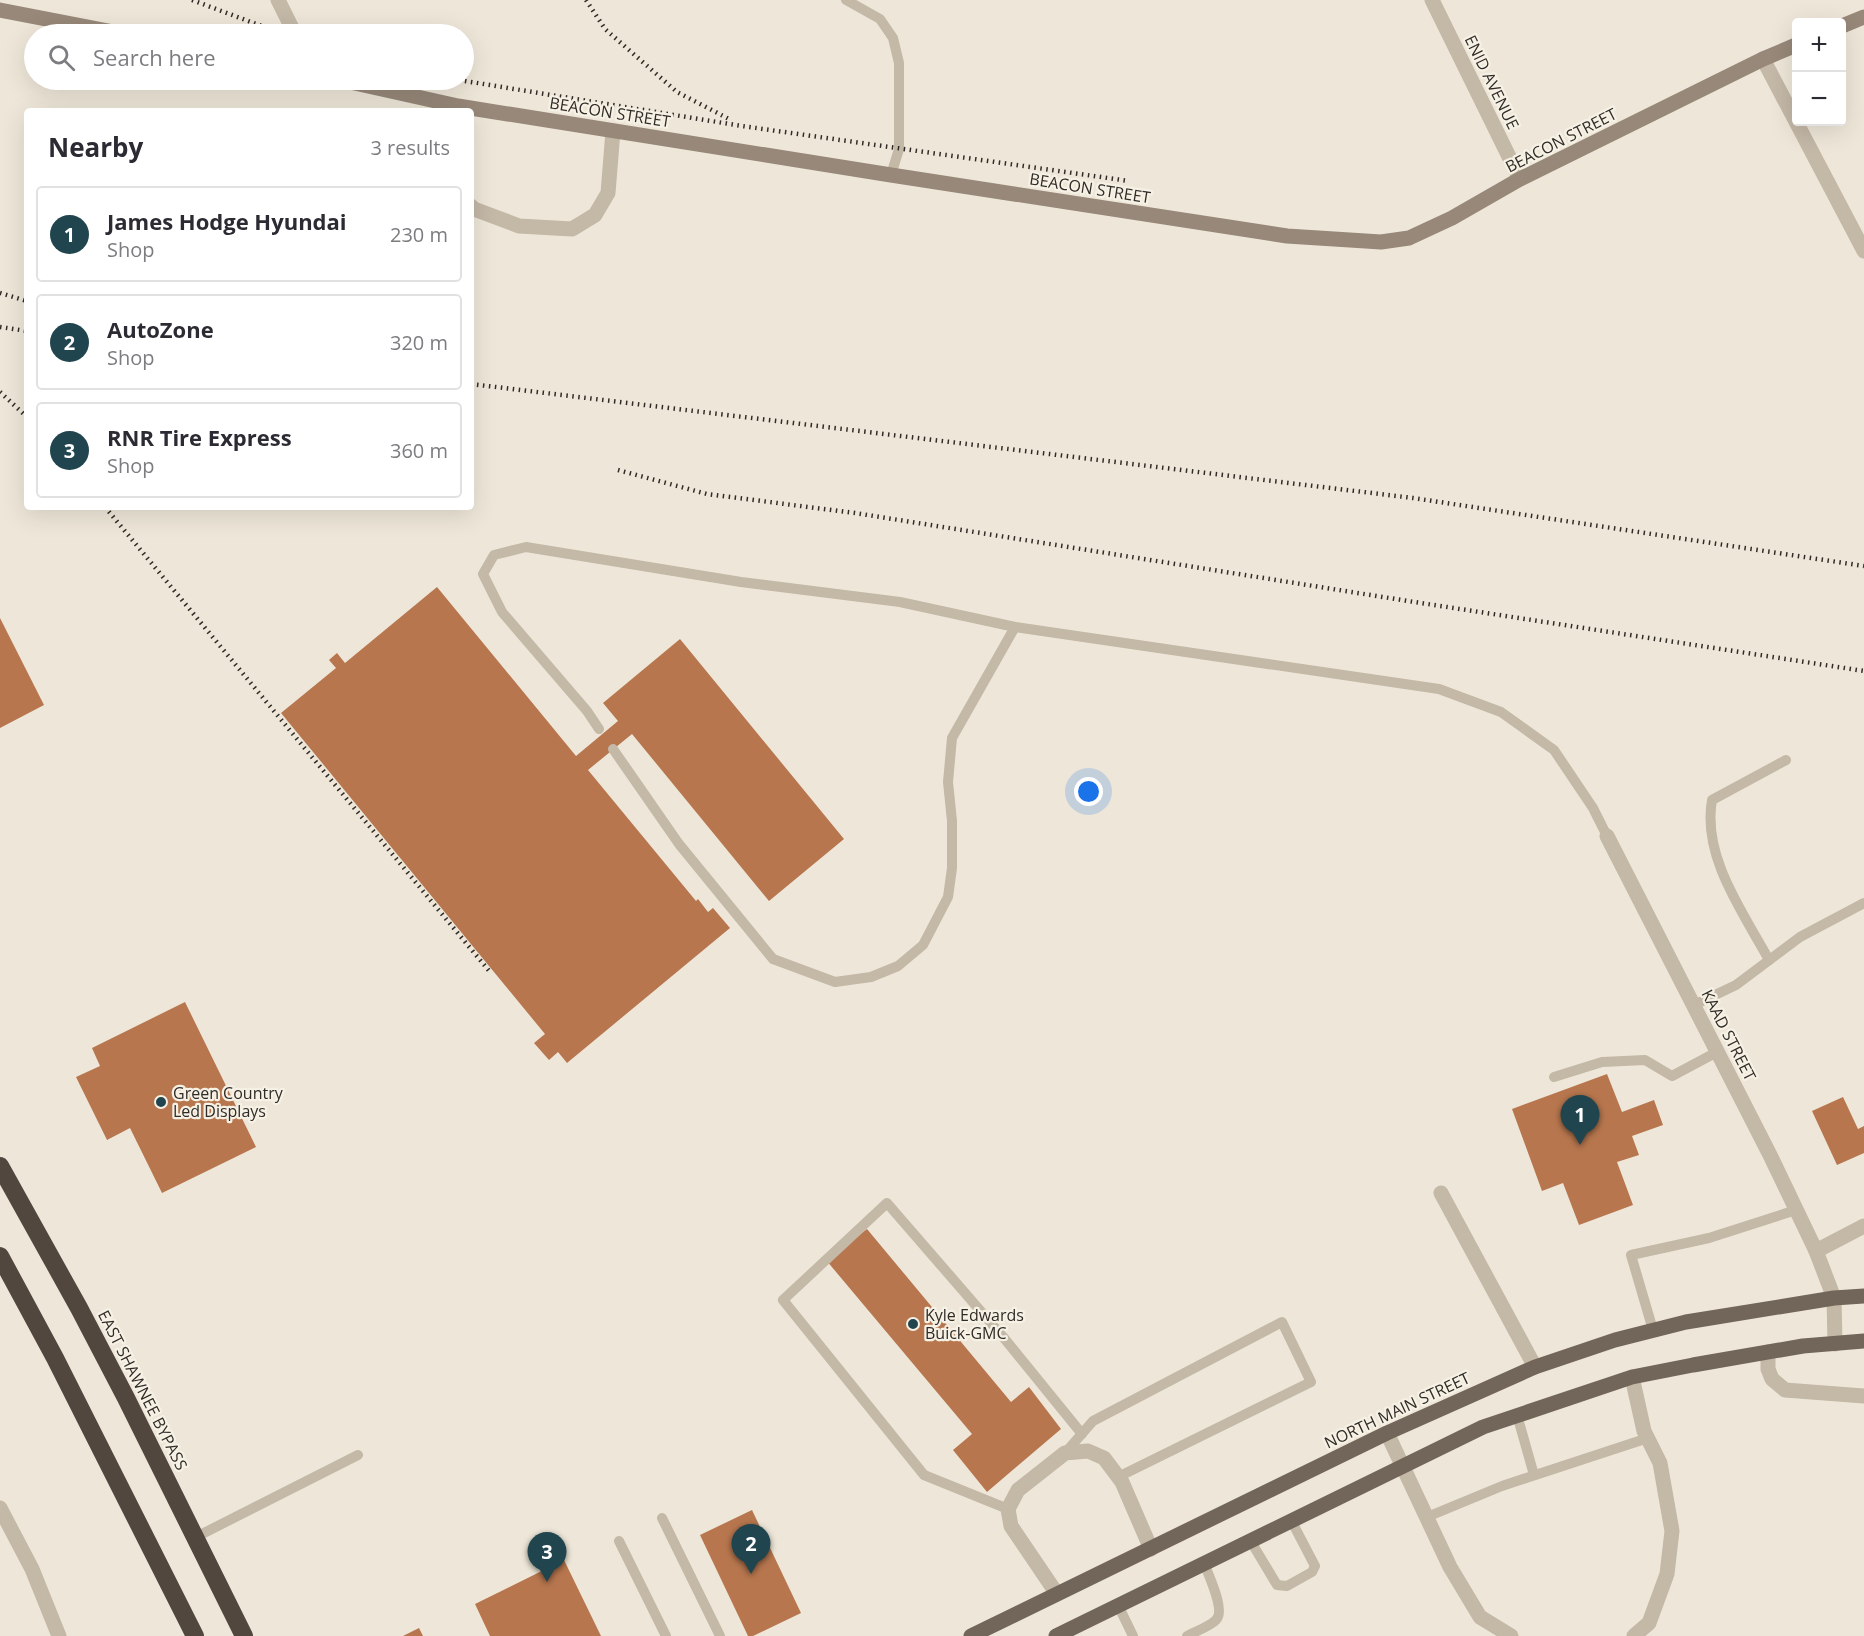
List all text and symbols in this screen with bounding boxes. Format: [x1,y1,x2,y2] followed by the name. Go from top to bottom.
[1792,18,1846,126] map controls
[1792,18,1846,72] button: +
[24,24,474,90] search box
[1460,31,1524,133] street label: ENID AVENUE
[45,41,78,74] icon: search
[93,42,216,72] text: Search here
[1792,72,1846,126] button: −
[548,92,672,132] street label: BEACON STREET
[1502,102,1621,178] street label: BEACON STREET
[48,129,143,165] text: Nearby
[370,134,450,161] text: 3 results
[1028,168,1152,208] street label: BEACON STREET
[107,206,347,236] text: James Hodge Hyundai
[64,221,75,248] text: 1
[390,221,448,248] text: 230 m
[107,236,155,263] text: Shop
[107,314,214,344] text: AutoZone
[64,329,75,356] text: 2
[390,329,448,356] text: 320 m
[107,344,155,371] text: Shop
[107,422,292,452] text: RNR Tire Express
[64,437,75,464] text: 3
[390,437,448,464] text: 360 m
[107,452,155,479] text: Shop
[1074,777,1103,806] your location
[1697,986,1762,1085] street label: KAAD STREET
[173,1082,284,1122] place label: Green Country Led Displays
[154,1095,168,1109] marker: Green Country Led Displays
[1560,1096,1600,1145] pin: 1
[925,1304,1024,1344] place label: Kyle Edwards Buick-GMC
[93,1306,193,1474] street label: EAST SHAWNEE BYPASS
[906,1317,920,1331] marker: Kyle Edwards Buick-GMC
[1321,1366,1474,1453] street label: NORTH MAIN STREET
[732,1524,771,1574] pin: 2
[528,1532,566,1582] pin: 3

